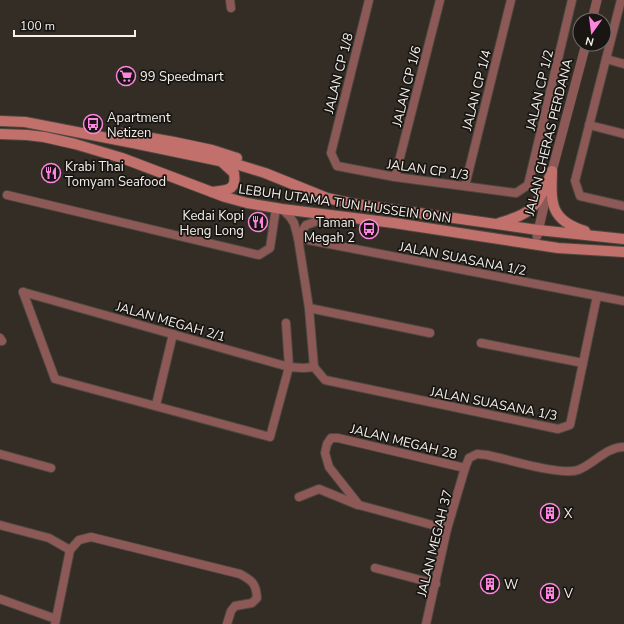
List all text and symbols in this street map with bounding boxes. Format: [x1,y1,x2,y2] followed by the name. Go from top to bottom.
[14,12,135,38] scale bar
[572,12,612,52] north arrow
[20,18,55,34] text: 100 m
[320,31,358,116] street label: JALAN CP 1/8
[584,33,596,49] text: N
[388,44,426,129] street label: JALAN CP 1/6
[458,48,496,133] street label: JALAN CP 1/4
[522,48,558,133] street label: JALAN CP 1/2
[521,56,577,218] street label: JALAN CHERAS PERDANA
[115,65,137,87] supermarket icon: 99 Speedmart
[140,68,224,86] place label: 99 Speedmart
[107,109,171,142] place label: Apartment Netizen
[82,113,104,135] bus stop icon: Apartment Netizen
[385,155,470,185] street label: JALAN CP 1/3
[65,158,166,191] place label: Krabi Thai Tomyam Seafood
[40,162,62,184] restaurant icon: Krabi Thai Tomyam Seafood
[237,180,452,228] street label: LEBUH UTAMA TUN HUSSEIN ONN
[180,207,244,240] place label: Kedai Kopi Heng Long
[247,211,269,233] restaurant icon: Kedai Kopi Heng Long
[304,214,355,247] place label: Taman Megah 2
[358,218,380,240] bus stop icon: Taman Megah 2
[397,238,528,280] street label: JALAN SUASANA 1/2
[113,297,228,346] street label: JALAN MEGAH 2/1
[428,383,559,425] street label: JALAN SUASANA 1/3
[348,420,459,464] street label: JALAN MEGAH 28
[413,488,457,599] street label: JALAN MEGAH 37
[539,502,561,524] building icon: X
[564,505,573,523] place label: X
[479,573,501,595] building icon: W
[504,576,518,594] place label: W
[539,582,561,604] building icon: V
[563,585,573,603] place label: V

